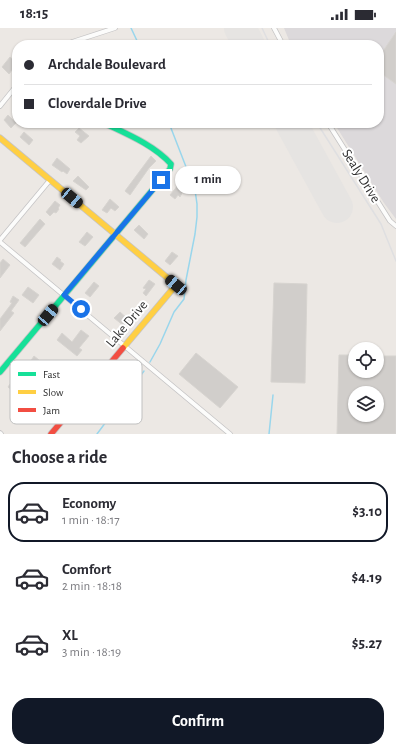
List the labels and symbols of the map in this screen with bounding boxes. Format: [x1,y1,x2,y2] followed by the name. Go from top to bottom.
[339,147,383,205] street label: Sealy Drive
[175,166,241,194] callout: 1 min
[152,171,170,189] route end
[59,186,85,210] car
[163,273,189,297] car
[104,298,150,350] street label: Lake Drive
[72,300,90,318] route start
[36,302,60,328] car
[10,360,142,424] legend
[43,369,61,380] text: Fast
[43,387,64,398] text: Slow
[43,405,60,416] text: Jam

